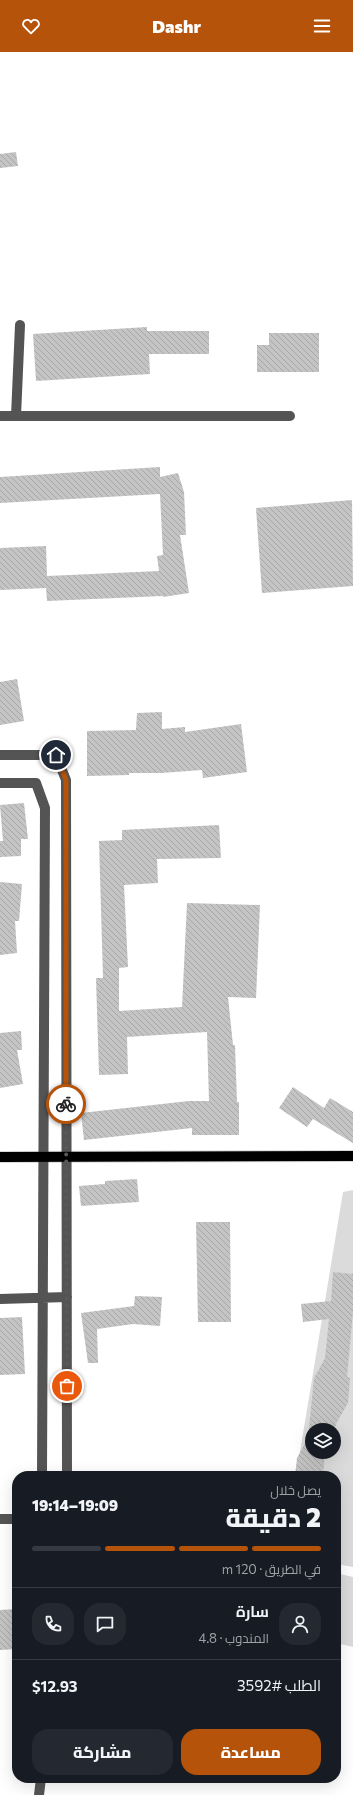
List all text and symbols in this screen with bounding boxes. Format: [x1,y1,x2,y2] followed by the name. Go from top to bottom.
[20,15,42,37] icon: heart
[152,15,201,37] text: Dashr
[311,15,333,37] icon: menu
[39,738,73,772] pin
[45,744,67,766] icon: home
[46,1084,86,1124] courier
[55,1093,77,1115] icon: bike
[50,1369,84,1403] pin
[56,1375,78,1397] icon: bag
[305,1423,341,1459] map controls
[305,1423,341,1459] button: layers
[270,1482,321,1498] text: يصل خلال
[32,1496,118,1514] text: 19:09–19:14
[226,1501,321,1532] text: 2 دقيقة
[222,1561,321,1577] text: في الطريق · 120 m
[236,1602,269,1620] text: سارة
[32,1603,74,1645] button: phone
[84,1603,126,1645] button: chat
[279,1603,321,1645] button: person
[199,1630,269,1646] text: المندوب · 4.8
[237,1676,321,1694] text: الطلب #3592
[32,1677,78,1695] text: $12.93
[32,1729,173,1775] button: مشاركة
[181,1729,321,1775] button: مساعدة

